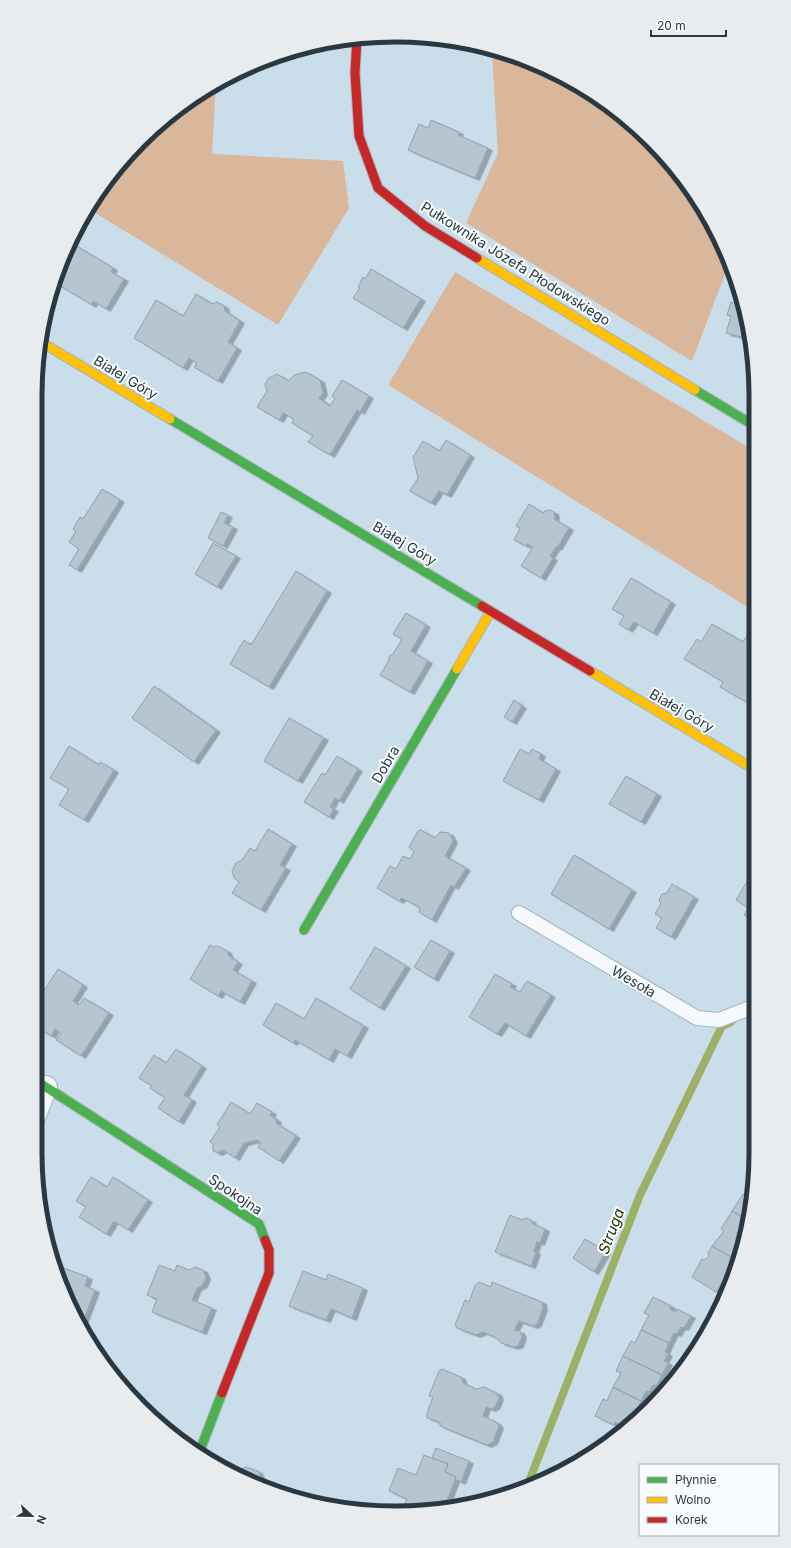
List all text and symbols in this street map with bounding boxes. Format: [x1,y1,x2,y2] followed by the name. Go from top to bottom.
[651,12,726,38] scale bar
[657,18,686,33] text: 20 m
[418,198,614,328] street label: Pułkownika Józefa Płodowskiego
[91,351,161,403] street label: Białej Góry
[370,517,440,569] street label: Białej Góry
[647,685,717,735] street label: Białej Góry
[368,742,402,786] street label: Dobra
[609,962,659,1000] street label: Wesoła
[206,1170,266,1218] street label: Spokojna
[594,1205,628,1257] water label: Struga
[639,1464,779,1536] legend
[675,1472,716,1487] text: Płynnie
[675,1492,711,1507] text: Wolno
[12,1496,52,1536] north arrow
[675,1512,708,1527] text: Korek
[33,1513,49,1526] text: N

